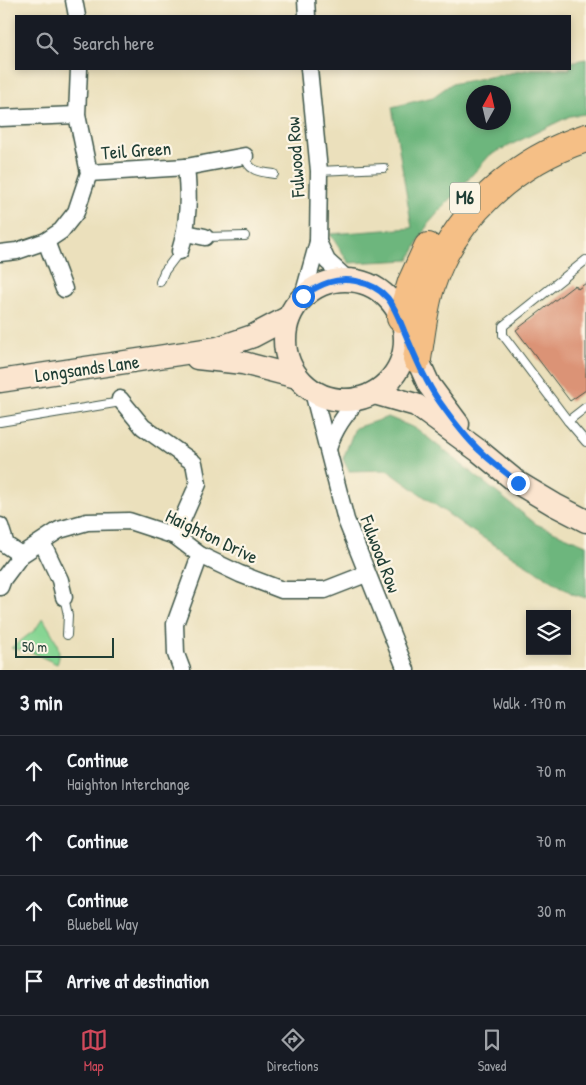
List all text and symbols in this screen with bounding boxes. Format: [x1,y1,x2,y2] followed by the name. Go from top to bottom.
[15,15,571,70] search box
[33,29,61,57] icon: search
[73,30,154,56] text: Search here
[466,85,511,130] north arrow
[279,116,311,199] street label: Fulwood Row
[100,135,172,165] street label: Teil Green
[450,182,480,214] road number: M6
[292,285,315,308] route start
[33,348,141,388] street label: Longsands Lane
[507,472,530,495] route end
[161,502,263,570] street label: Haighton Drive
[354,511,408,597] street label: Fulwood Row
[526,610,571,655] map controls
[526,610,571,655] button: layers
[15,635,114,658] scale bar
[22,637,47,656] text: 50 m
[20,688,63,717] text: 3 min
[493,692,566,714] text: Walk · 170 m
[67,747,128,773] text: Continue
[20,757,48,785] icon: ahead
[536,760,566,782] text: 70 m
[67,773,190,795] text: Haighton Interchange
[20,827,48,855] icon: ahead
[67,828,128,854] text: Continue
[536,830,566,852] text: 70 m
[67,887,128,913] text: Continue
[20,897,48,925] icon: ahead
[537,900,566,922] text: 30 m
[67,913,139,935] text: Bluebell Way
[20,967,48,995] icon: arrive
[67,968,209,994] text: Arrive at destination
[80,1026,108,1075] tab: Map
[267,1026,318,1075] tab: Directions
[478,1026,506,1075] tab: Saved

